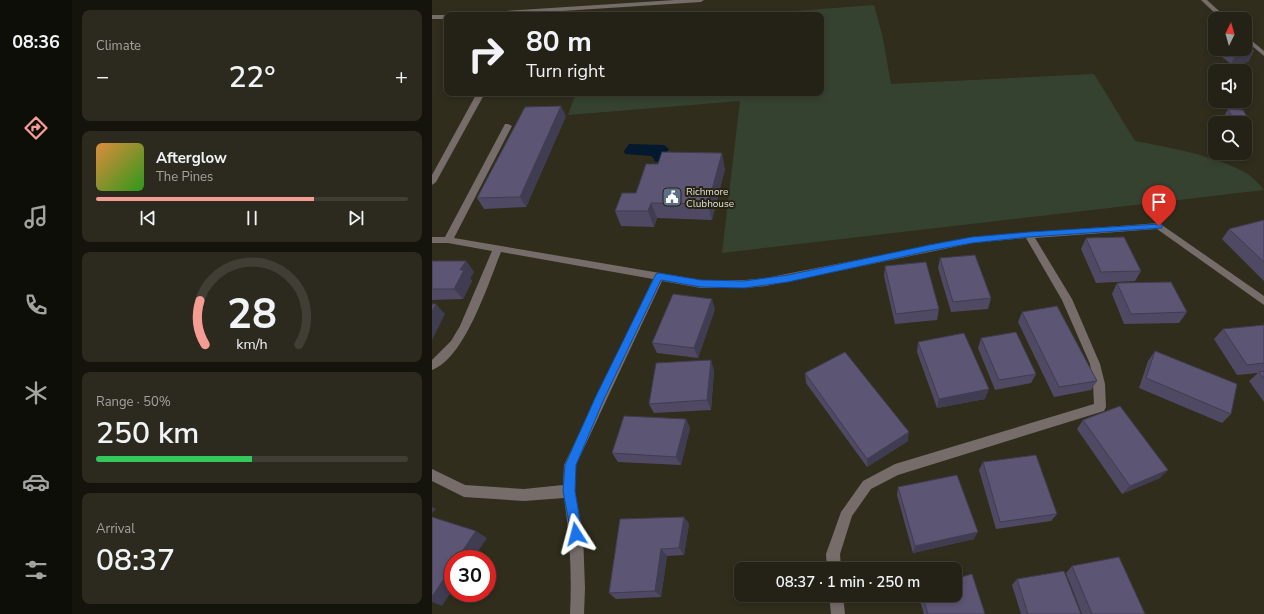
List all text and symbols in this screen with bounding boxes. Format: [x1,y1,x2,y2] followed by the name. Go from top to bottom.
[1208,12,1252,56] north arrow
[1208,12,1252,160] map controls
[526,23,592,61] text: 80 m
[460,28,512,80] icon: right
[12,30,60,54] text: 08:36
[96,37,141,55] text: Climate
[228,57,276,98] text: 22°
[526,59,605,83] text: Turn right
[96,62,109,92] text: −
[395,62,408,92] text: +
[1208,64,1252,108] button: sound
[22,114,50,142] icon: directions
[1208,116,1252,160] button: search
[156,148,227,168] text: Afterglow
[156,168,213,186] text: The Pines
[686,185,734,211] place label: Richmore Clubhouse
[1142,185,1176,226] pin
[661,186,683,208] public building icon: Richmore Clubhouse
[1148,191,1170,213] icon: arrive
[22,203,50,231] icon: music
[137,207,159,229] icon: previous
[241,207,263,229] icon: pause
[345,207,367,229] icon: next
[227,286,277,343] text: 28
[22,291,50,319] icon: phone
[236,335,268,354] text: km/h
[22,379,50,407] icon: climate
[96,393,171,411] text: Range · 50%
[96,413,199,454] text: 250 km
[22,468,50,496] icon: car
[555,513,597,555] position arrow
[96,520,135,538] text: Arrival
[96,540,175,581] text: 08:37
[444,550,496,602] speed limit sign: 30
[22,556,50,584] icon: filters
[776,572,920,592] text: 08:37 · 1 min · 250 m

